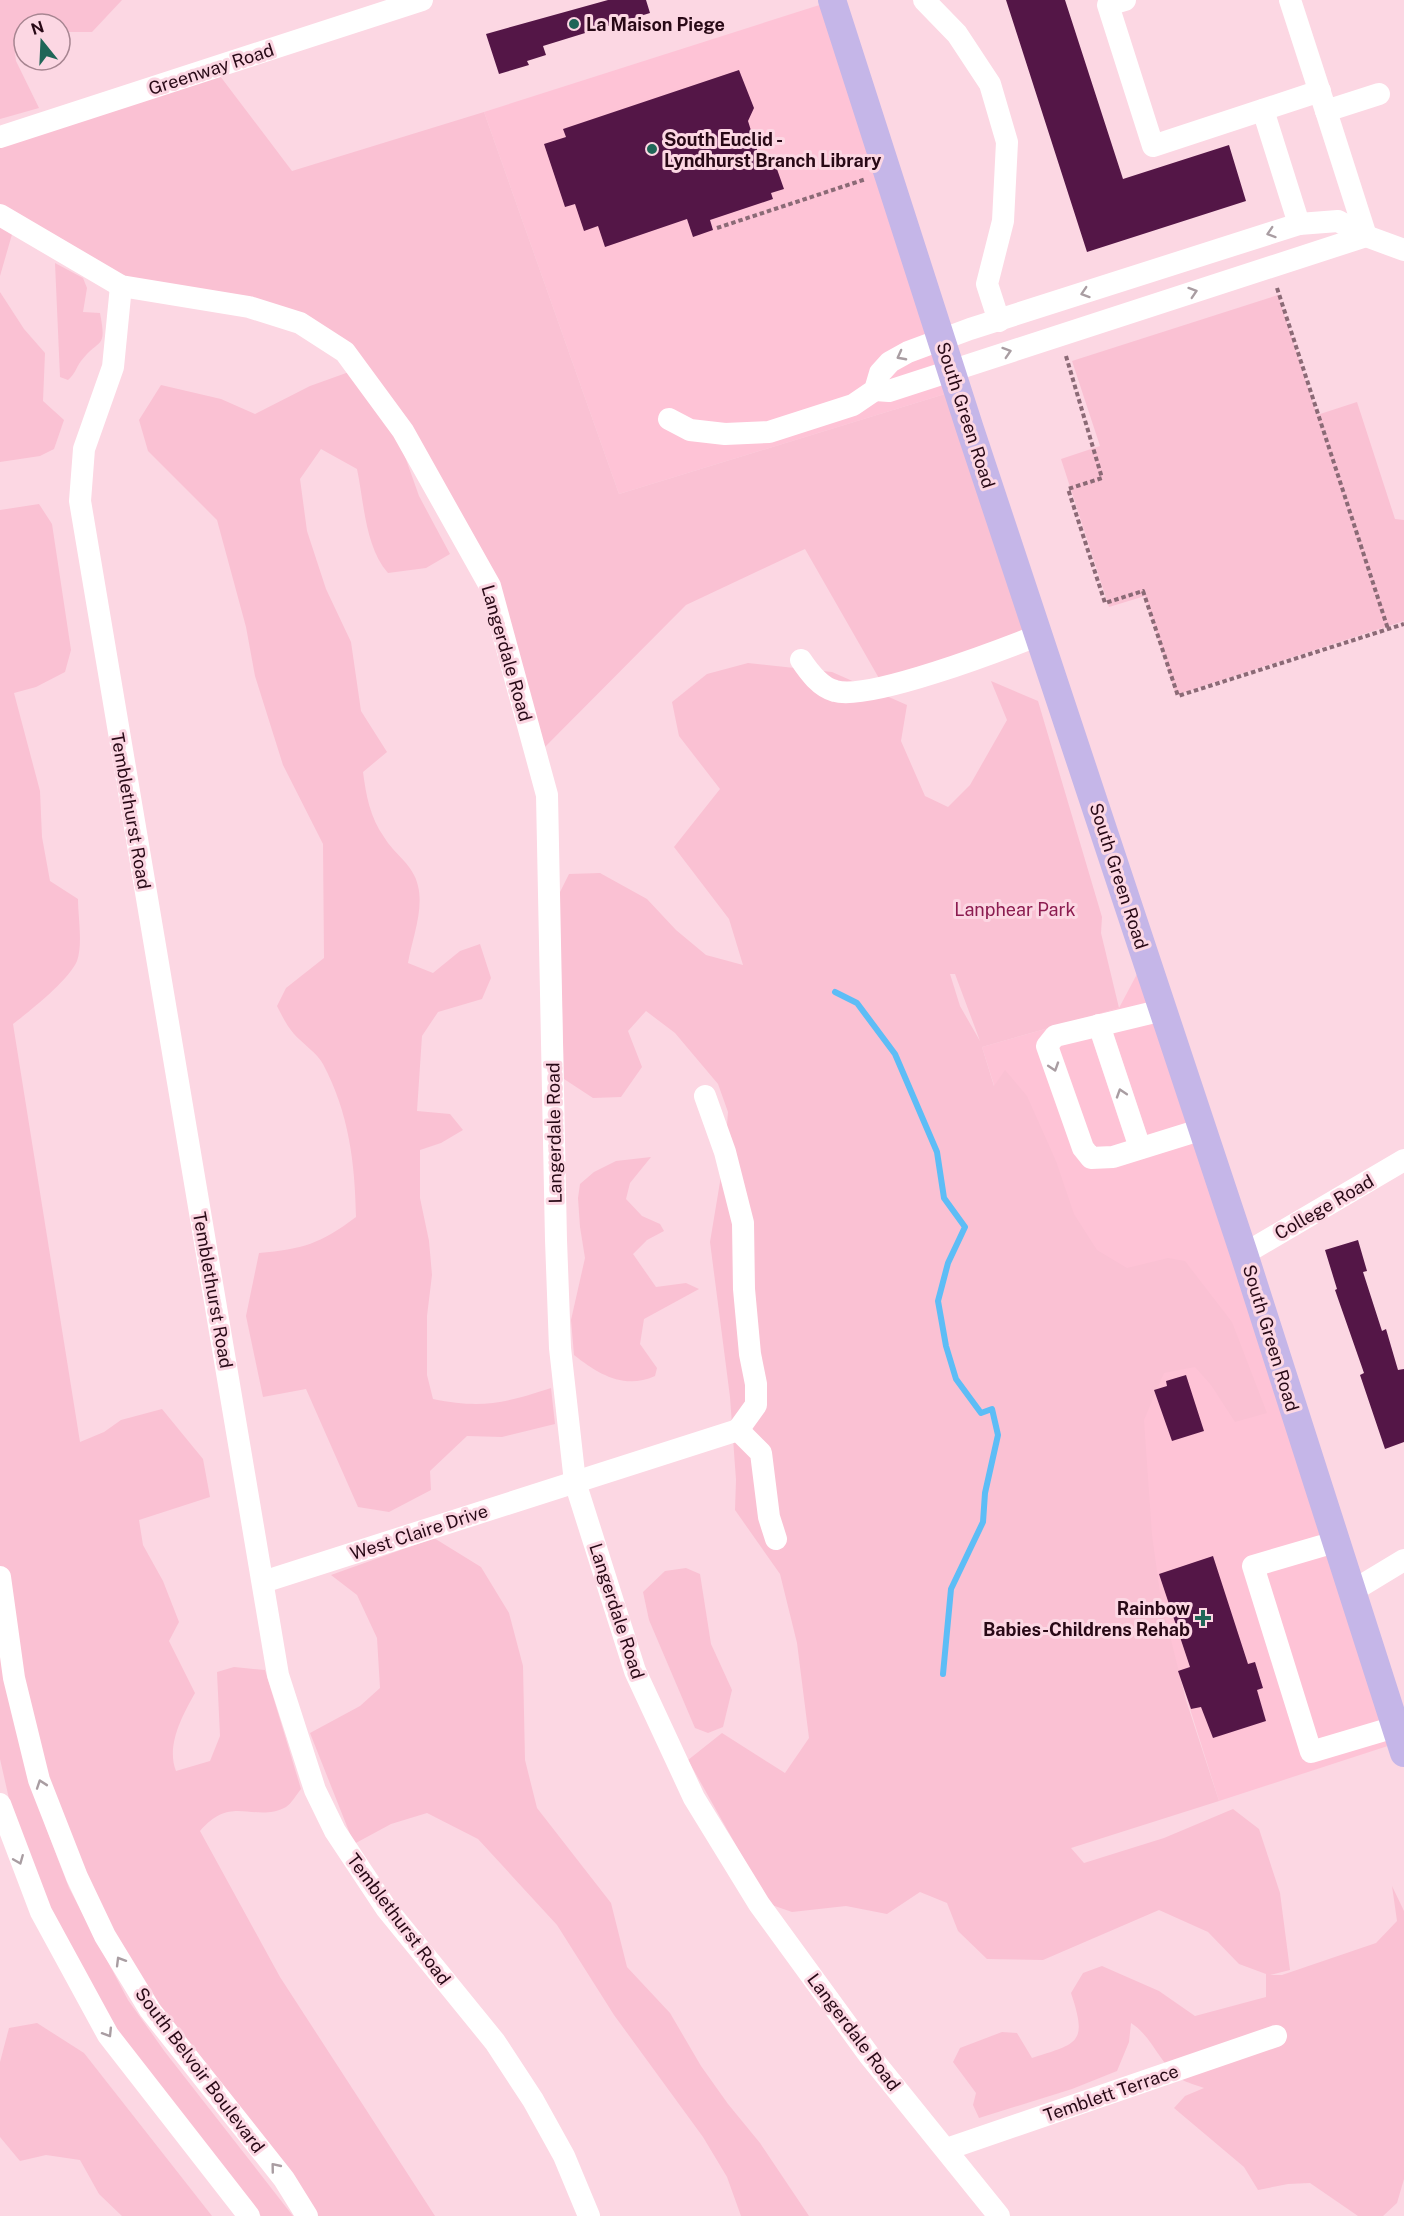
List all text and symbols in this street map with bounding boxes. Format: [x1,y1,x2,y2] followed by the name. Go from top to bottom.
[12,12,72,72] north arrow
[586,14,725,35] place label: La Maison Piege
[29,17,46,39] text: N
[567,17,581,31] marker: La Maison Piege
[146,39,276,99] street label: Greenway Road
[664,129,881,171] place label: South Euclid - Lyndhurst Branch Library
[645,142,659,156] marker: South Euclid - Lyndhurst Branch Library
[1266,225,1277,238] one-way arrow
[1080,286,1091,298] one-way arrow
[1187,287,1198,299] one-way arrow
[932,339,1000,491] street label: South Green Road
[1001,346,1012,359] one-way arrow
[896,349,907,360] one-way arrow
[477,582,537,724] street label: Langerdale Road
[107,731,155,891] street label: Temblethurst Road
[1085,800,1153,952] street label: South Green Road
[954,899,1076,920] park label: Lanphear Park
[1046,1061,1059,1071] one-way arrow
[542,1062,566,1204] street label: Langerdale Road
[1116,1088,1128,1099] one-way arrow
[1271,1170,1377,1244] street label: College Road
[189,1210,237,1370] street label: Temblethurst Road
[1239,1262,1303,1414] street label: South Green Road
[348,1500,490,1564] street label: West Claire Drive
[585,1541,649,1681] street label: Langerdale Road
[983,1598,1190,1640] place label: Rainbow Babies-Childrens Rehab
[1194,1609,1212,1627] marker: Rainbow Babies-Childrens Rehab
[36,1779,49,1789] one-way arrow
[343,1849,455,1989] street label: Temblethurst Road
[12,1853,24,1864] one-way arrow
[116,1957,128,1967] one-way arrow
[803,1969,905,2095] street label: Langerdale Road
[131,1983,269,2157] street label: South Belvoir Boulevard
[101,2026,112,2037] one-way arrow
[1041,2060,1181,2126] street label: Temblett Terrace
[271,2163,282,2174] one-way arrow

